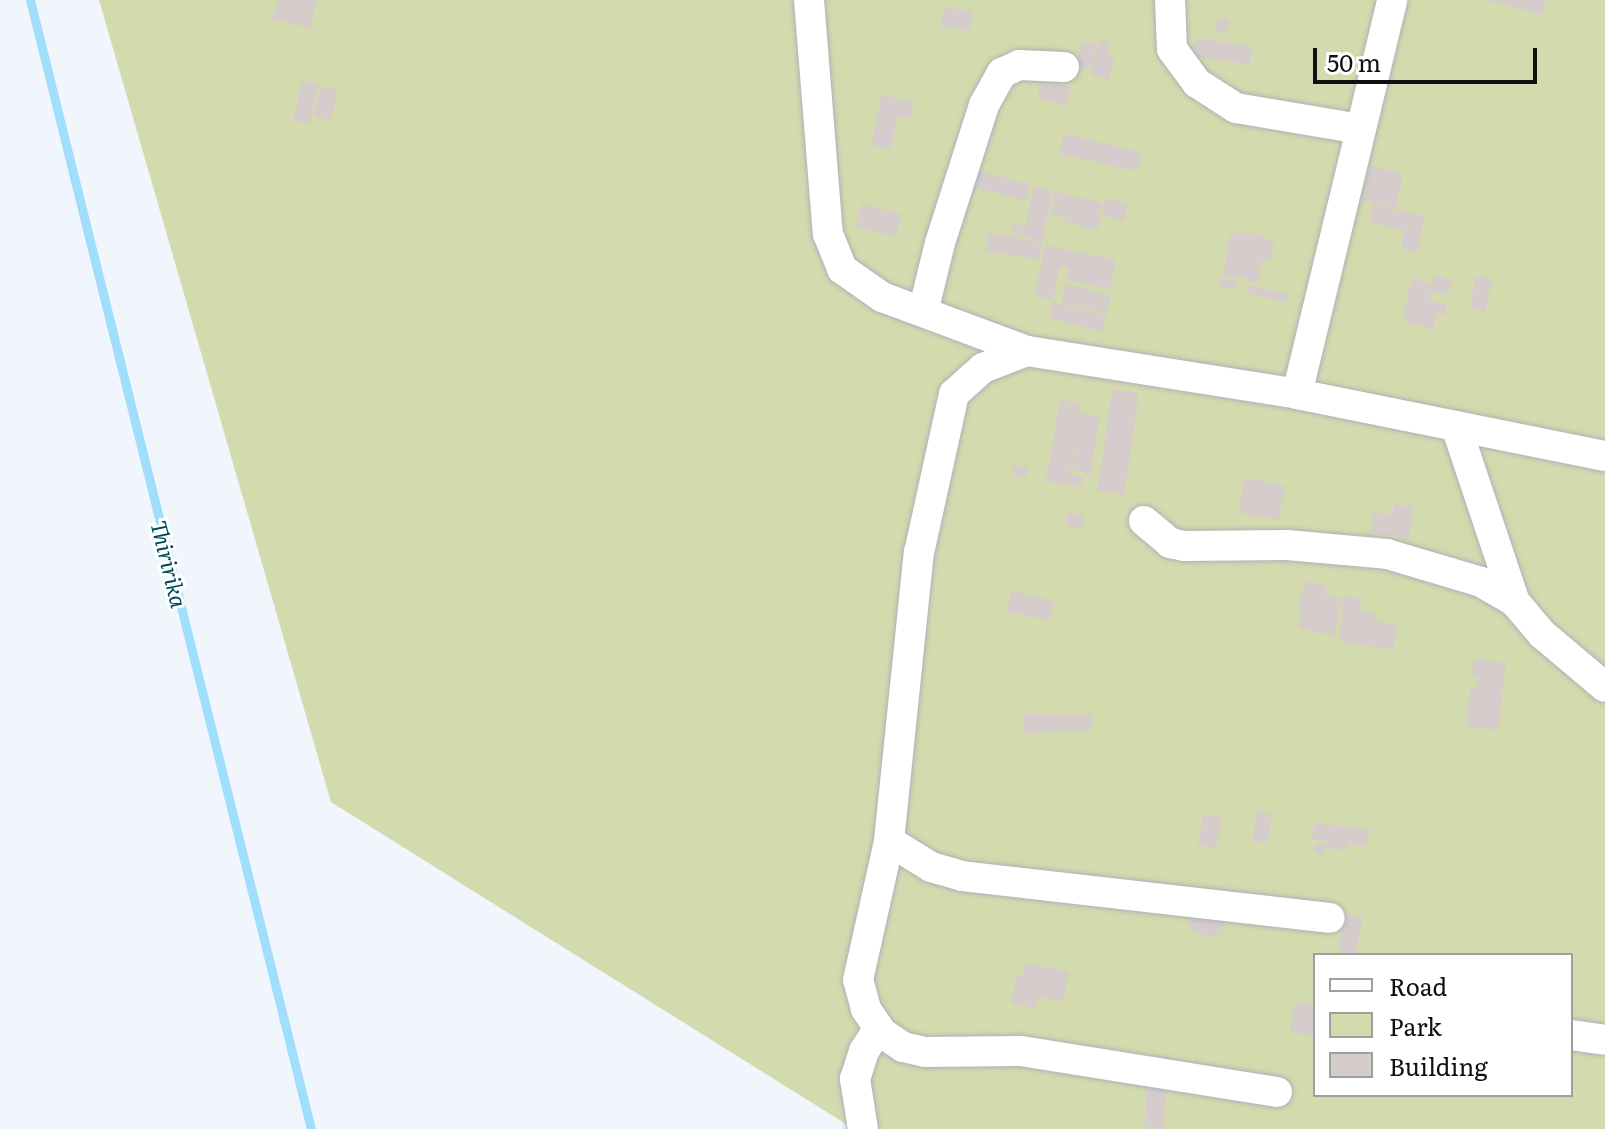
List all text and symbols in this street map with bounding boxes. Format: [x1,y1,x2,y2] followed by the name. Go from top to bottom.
[1317,32,1541,82] scale bar
[1327,44,1381,79] text: 50 m
[146,518,194,610] water label: Thiririka
[1313,953,1573,1097] legend
[1389,968,1447,1003] text: Road
[1389,1008,1442,1043] text: Park
[1389,1048,1488,1083] text: Building

